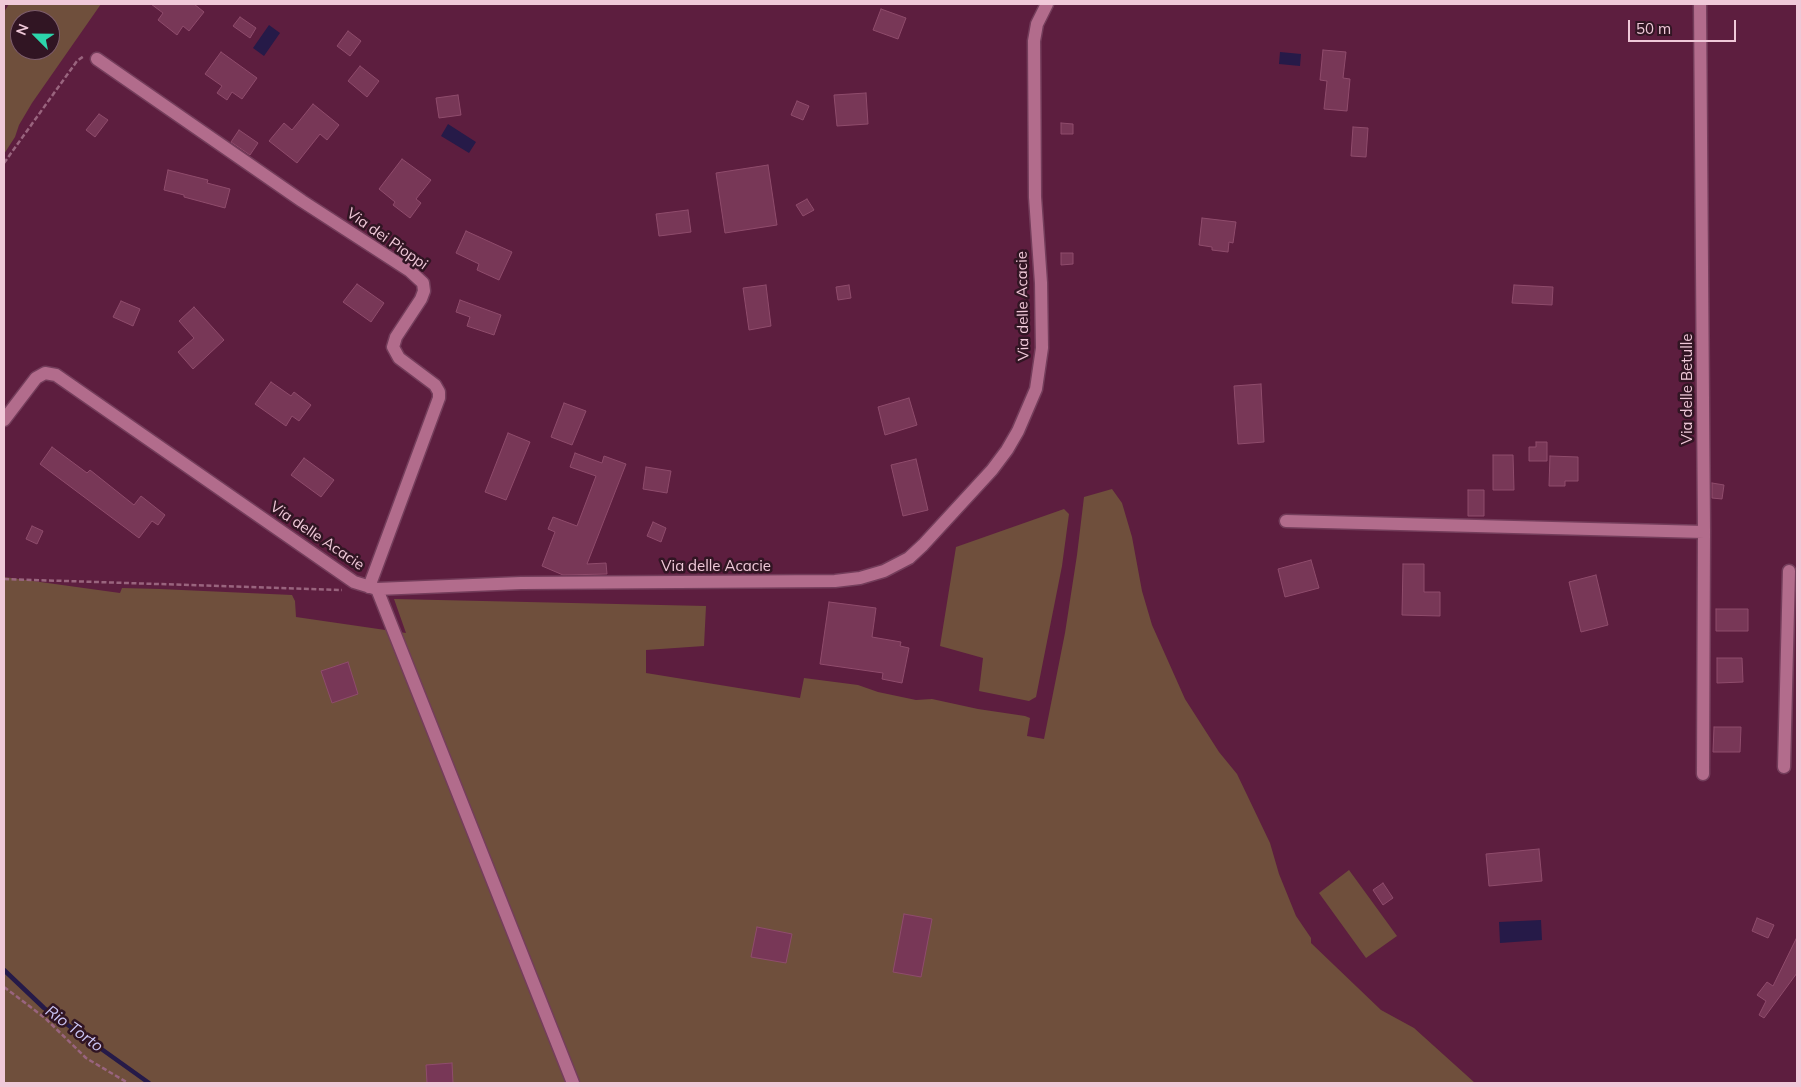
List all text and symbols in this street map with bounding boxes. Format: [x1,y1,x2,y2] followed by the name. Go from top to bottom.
[10,10,60,60] north arrow
[1631,10,1738,42] scale bar
[1636,19,1671,38] text: 50 m
[12,21,32,38] text: N
[343,204,431,274] street label: Via dei Pioppi
[1013,251,1033,361] street label: Via delle Acacie
[1678,334,1696,444] street label: Via delle Betulle
[266,498,368,574] street label: Via delle Acacie
[661,557,771,575] street label: Via delle Acacie
[41,1002,107,1056] water label: Rio Torto

